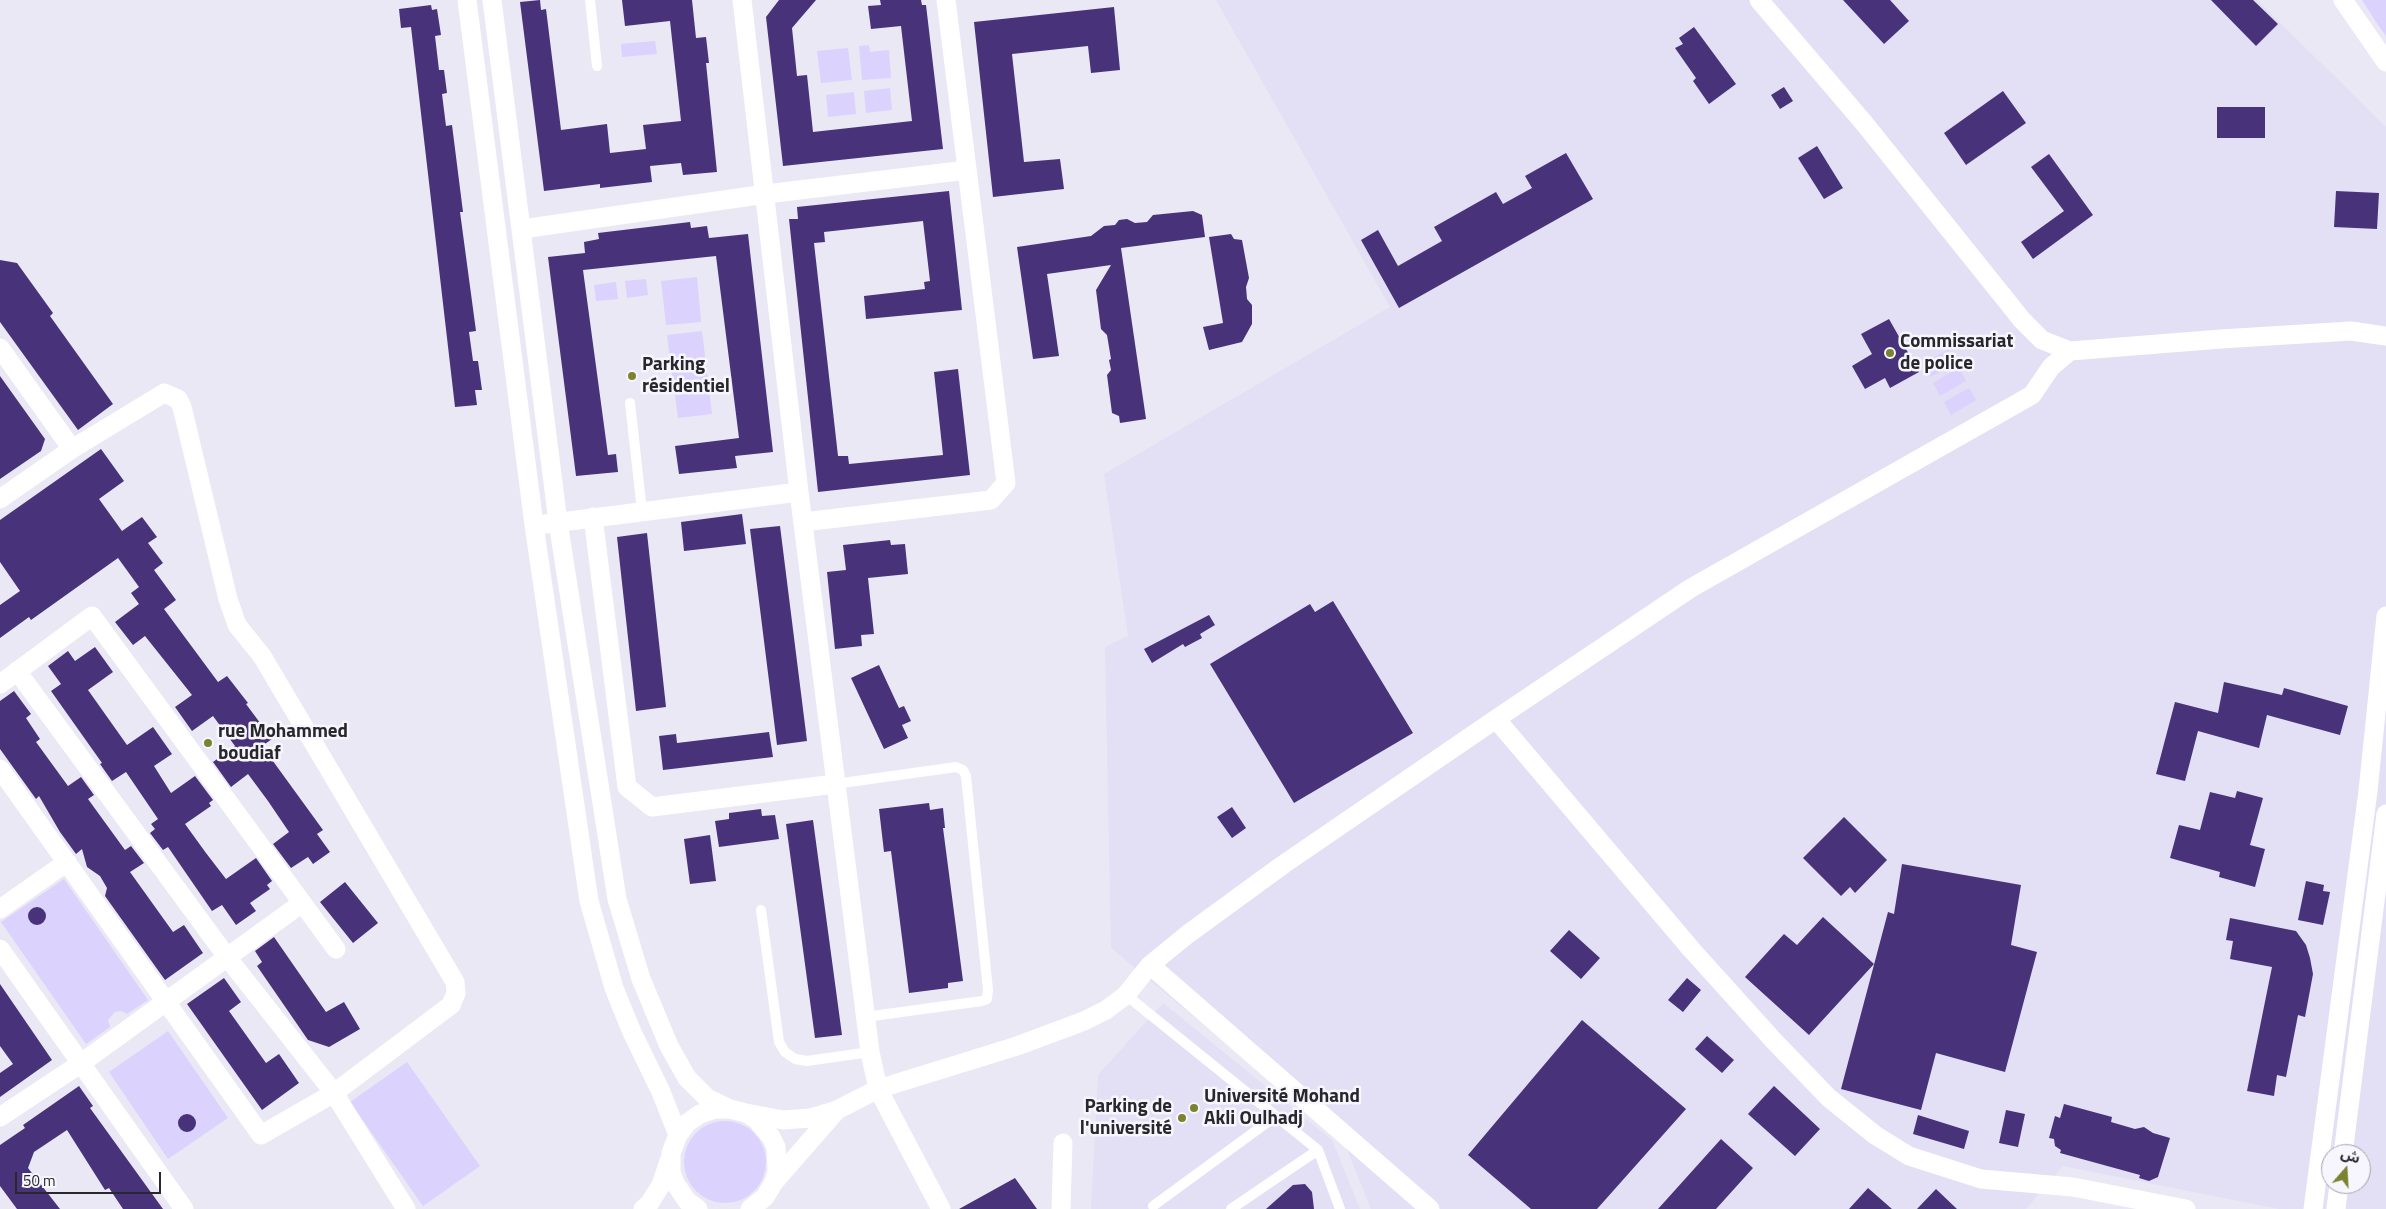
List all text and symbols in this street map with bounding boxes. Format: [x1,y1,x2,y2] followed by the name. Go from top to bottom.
[1900,331,2013,375] place label: Commissariat de police
[1884,347,1896,359] marker: Commissariat de police
[642,354,730,398] place label: Parking résidentiel
[626,370,638,382] marker: Parking résidentiel
[218,721,348,765] place label: rue Mohammed boudiaf
[202,737,214,749] marker: rue Mohammed boudiaf
[1204,1086,1360,1130] place label: Université Mohand Akli Oulhadj
[1080,1096,1172,1140] place label: Parking de l'université
[1188,1102,1200,1114] marker: Université Mohand Akli Oulhadj
[1176,1112,1188,1124] marker: Parking de l'université
[2338,1142,2363,1168] text: ش
[2321,1144,2371,1194] north arrow
[18,1162,164,1194] scale bar
[23,1169,56,1192] text: 50 m

